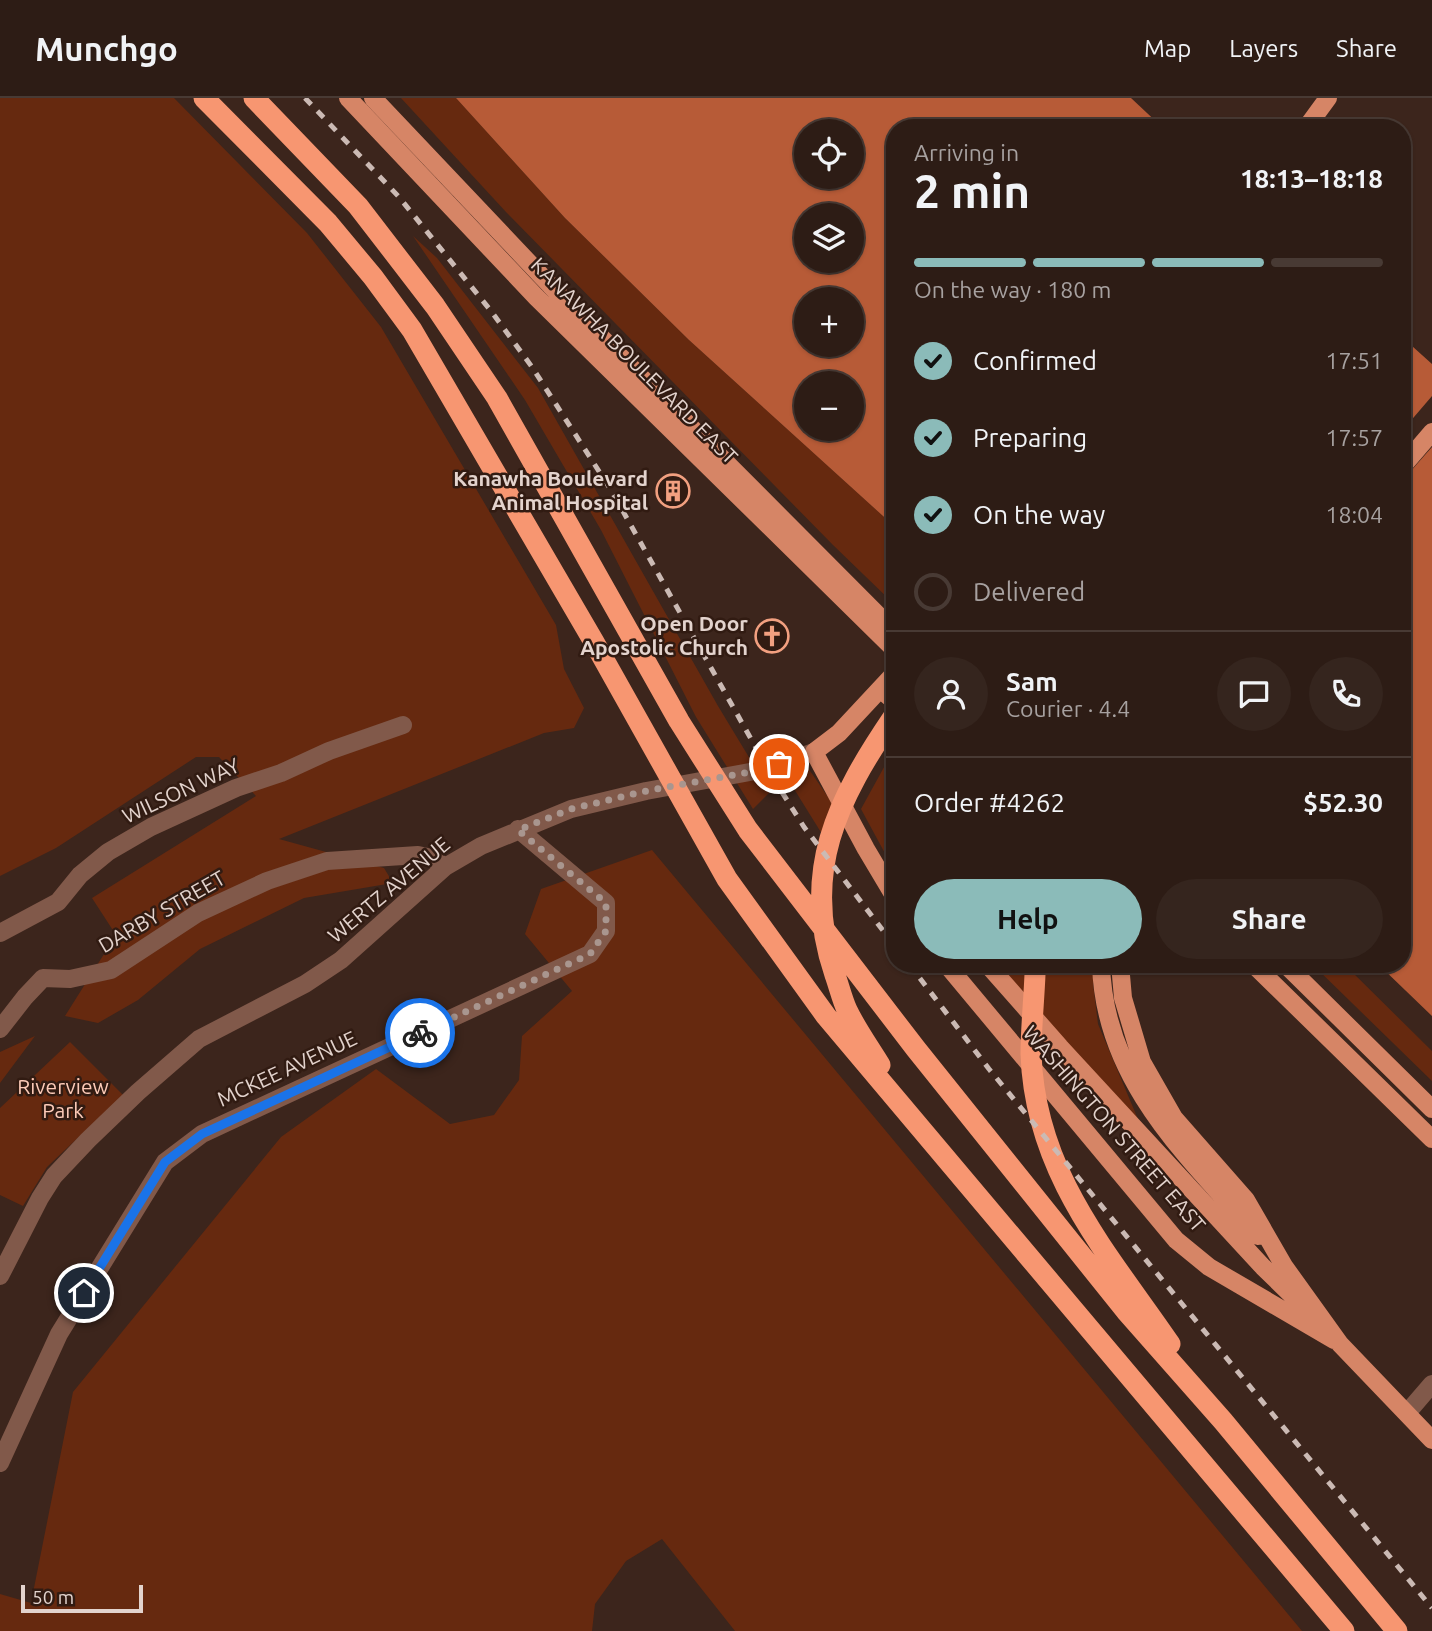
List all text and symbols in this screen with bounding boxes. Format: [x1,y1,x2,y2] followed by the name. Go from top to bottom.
[35,30,178,67] text: Munchgo
[1144,35,1191,62] text: Map
[1229,35,1298,62] text: Layers
[1336,35,1397,62] text: Share
[794,119,864,441] map controls
[794,119,864,189] button: locate
[914,140,1019,165] text: Arriving in
[1240,164,1383,193] text: 18:13–18:18
[914,165,1030,217] text: 2 min
[794,203,864,273] button: layers
[527,252,743,469] street label: KANAWHA BOULEVARD EAST
[914,277,1111,302] text: On the way · 180 m
[794,287,864,357] button: +
[914,342,952,380] icon: check
[973,346,1097,375] text: Confirmed
[1325,348,1383,373] text: 17:51
[794,371,864,441] button: −
[914,419,952,457] icon: check
[973,423,1087,452] text: Preparing
[1325,425,1383,450] text: 17:57
[453,466,648,514] place label: Kanawha Boulevard Animal Hospital
[654,472,692,510] building icon: Kanawha Boulevard Animal Hospital
[914,496,952,534] icon: check
[973,500,1105,529] text: On the way
[1325,502,1383,527] text: 18:04
[973,577,1085,606] text: Delivered
[580,611,748,659] place label: Open Door Apostolic Church
[753,617,791,655] church icon: Open Door Apostolic Church
[914,657,988,731] button: person
[1217,657,1291,731] button: chat
[1309,657,1383,731] button: phone
[1006,667,1058,696] text: Sam
[1006,696,1130,721] text: Courier · 4.4
[749,734,809,794] pin
[760,745,798,783] icon: bag
[118,753,243,828] street label: WILSON WAY
[914,788,1065,817] text: Order #4262
[1303,788,1383,817] text: $52.30
[323,831,454,947] street label: WERTZ AVENUE
[94,865,229,957] street label: DARBY STREET
[914,879,1142,959] button: Help
[1156,879,1383,959] button: Share
[385,998,455,1068] courier
[401,1014,439,1052] icon: bike
[1019,1020,1211,1236] street label: WASHINGTON STREET EAST
[213,1025,360,1111] street label: MCKEE AVENUE
[17,1074,109,1122] park label: Riverview Park
[54,1263,114,1323] pin
[65,1274,103,1312] icon: home
[21,1582,144,1614] scale bar
[32,1586,74,1608] text: 50 m

